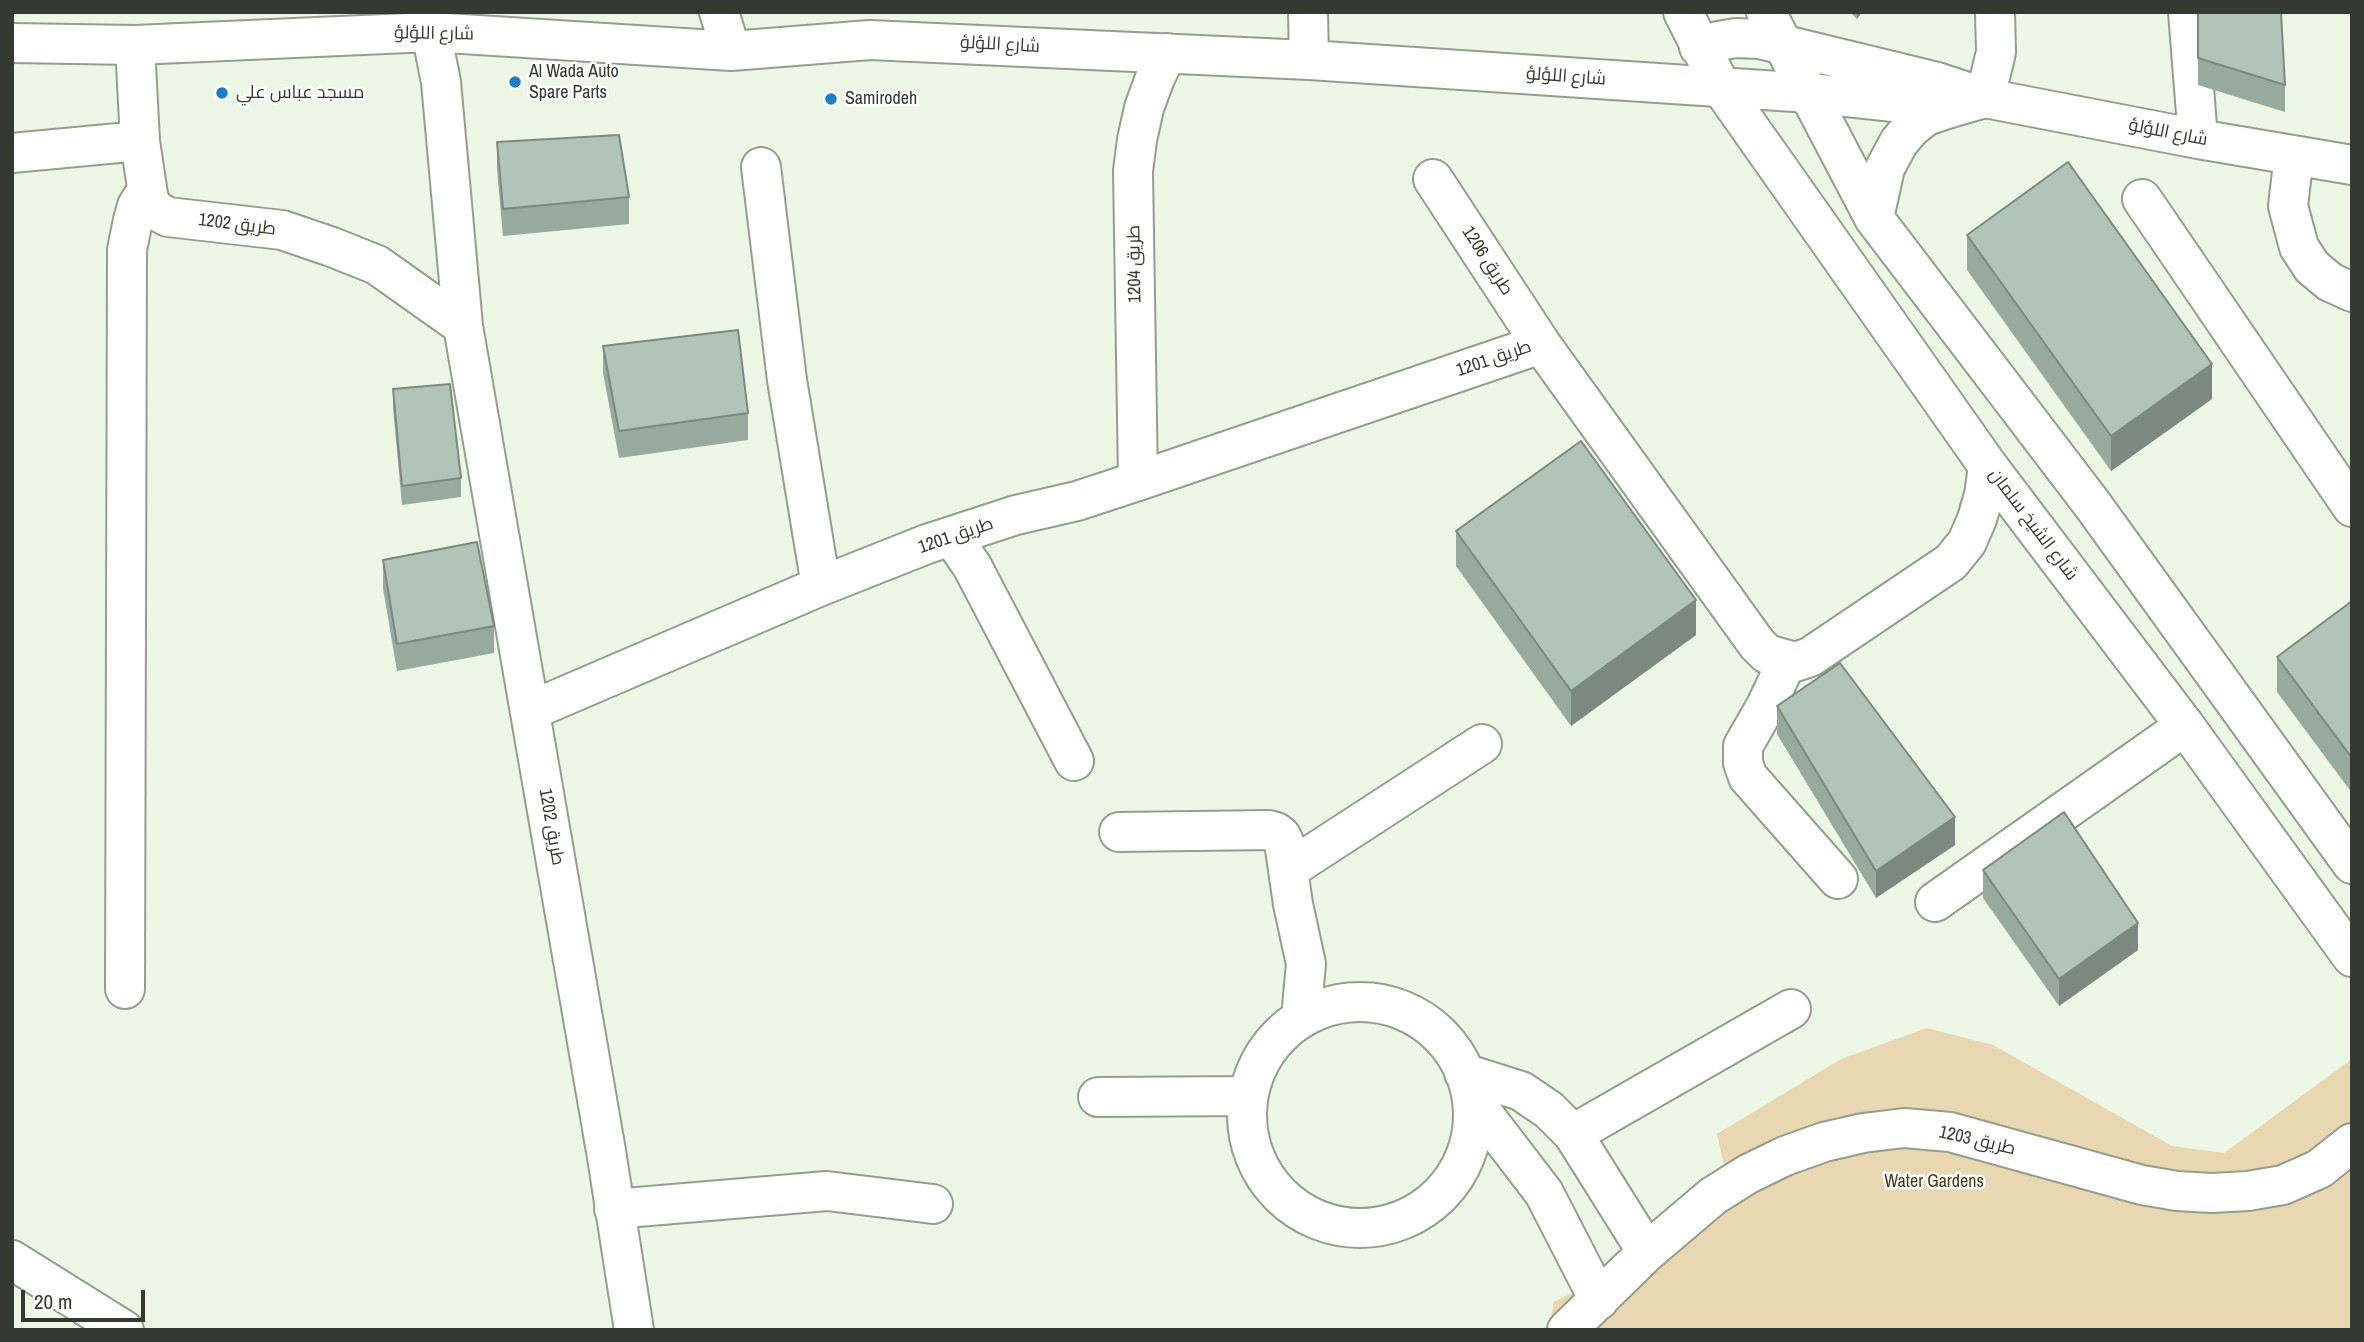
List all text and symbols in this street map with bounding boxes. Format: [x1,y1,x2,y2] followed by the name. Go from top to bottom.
[394,23,474,45] street label: شارع اللؤلؤ
[959,32,1041,58] street label: شارع اللؤلؤ
[529,61,619,104] place label: Al Wada Auto Spare Parts
[1525,63,1607,91] street label: شارع اللؤلؤ
[507,74,523,90] marker: Al Wada Auto Spare Parts
[236,82,364,104] place label: مسجد عباس علي
[214,85,230,101] marker: مسجد عباس علي
[845,88,917,110] place label: Samirodeh
[823,91,839,107] marker: Samirodeh
[2127,115,2209,151] street label: شارع اللؤلؤ
[197,210,277,240] street label: طريق 1202
[1457,222,1517,300] street label: طريق 1206
[1124,225,1146,303] street label: طريق 1204
[1454,336,1534,382] street label: طريق 1201
[1984,465,2082,585] street label: شارع الشيخ سلمان
[916,513,996,559] street label: طريق 1201
[534,787,568,867] street label: طريق 1202
[1937,1122,2017,1160] street label: طريق 1203
[1884,1171,1984,1193] park label: Water Gardens
[24,1276,149,1320] scale bar
[34,1287,72,1316] text: 20 m

